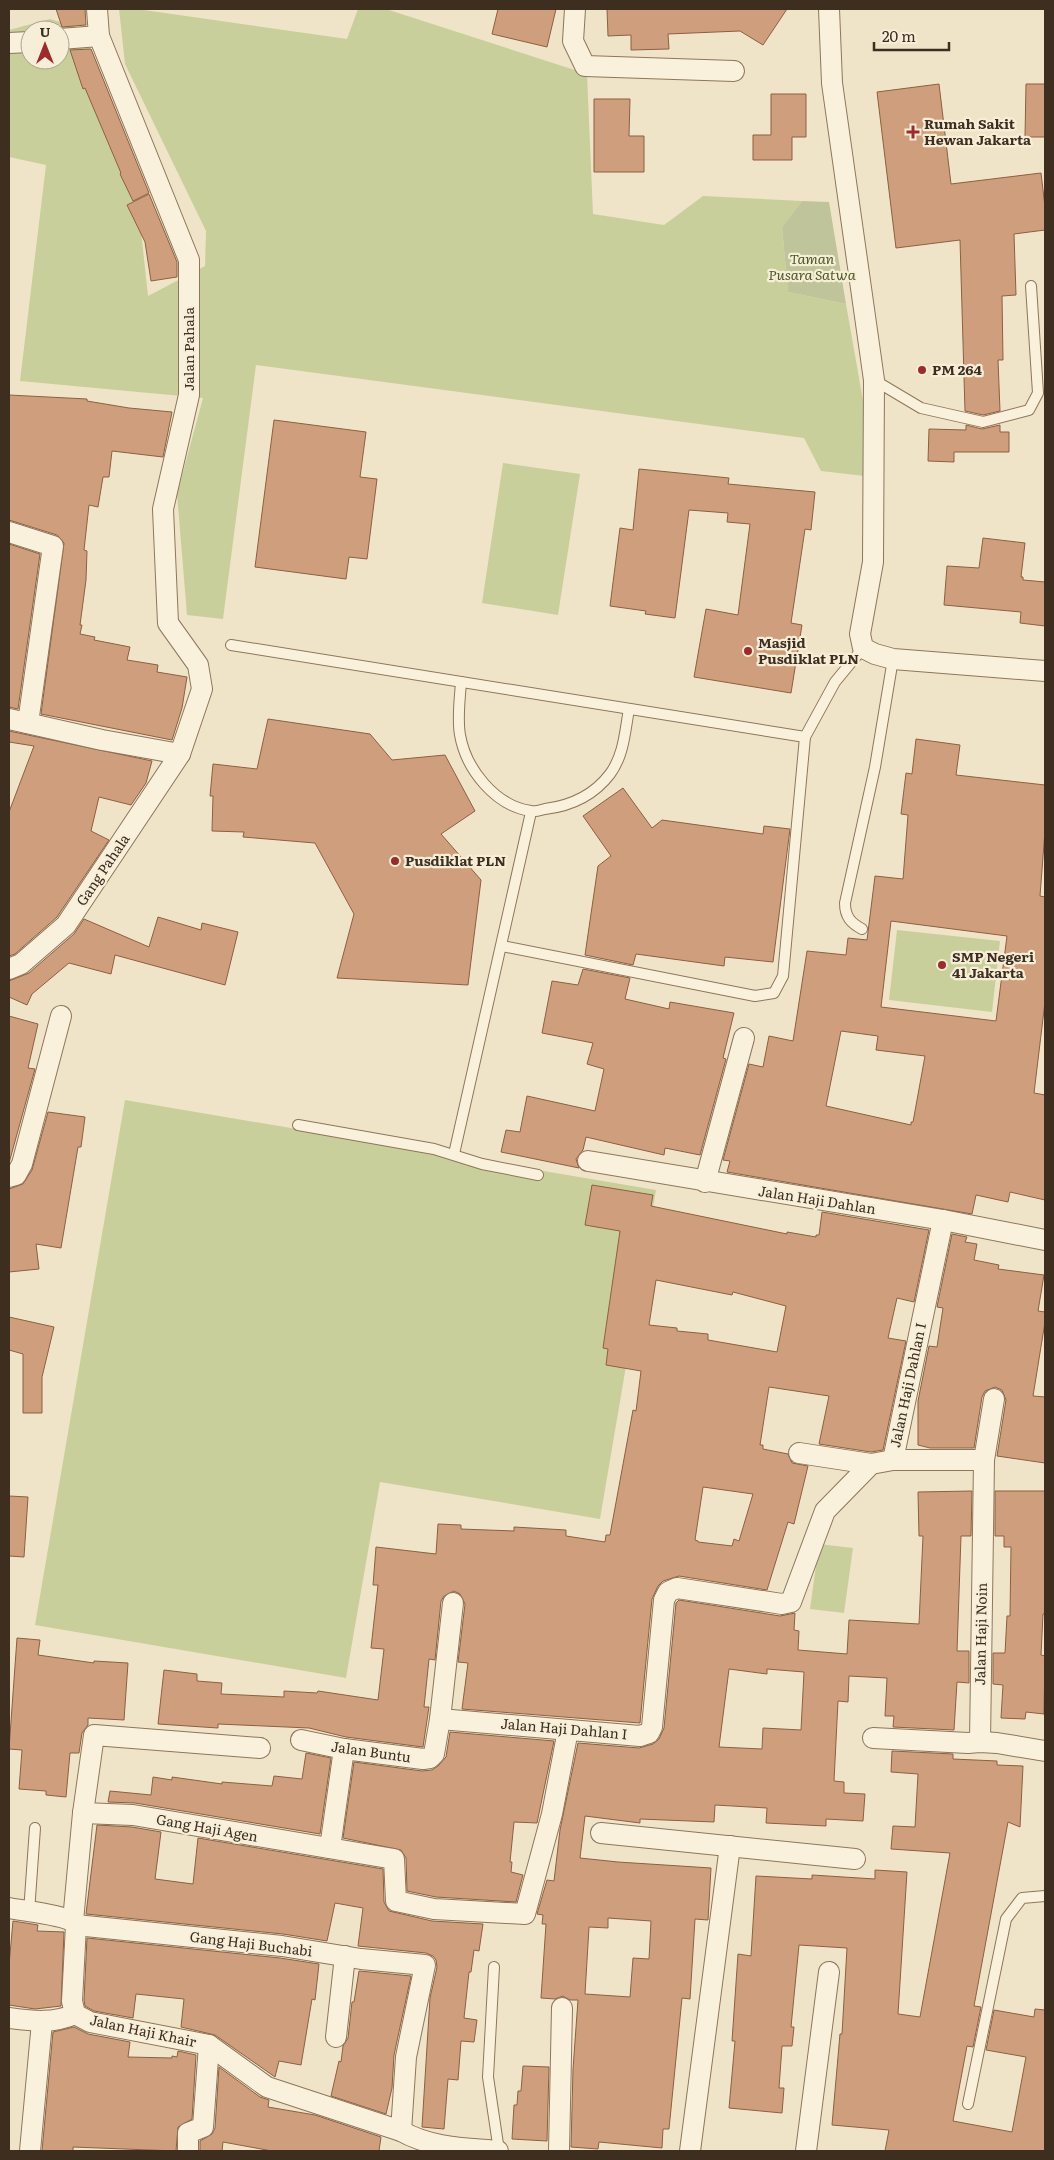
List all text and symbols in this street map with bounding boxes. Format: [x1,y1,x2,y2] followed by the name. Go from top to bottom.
[20,20,70,70] north arrow
[874,20,949,52] scale bar
[39,21,51,41] text: U
[882,24,916,47] text: 20 m
[924,113,1032,149] place label: Rumah Sakit Hewan Jakarta
[906,125,920,139] marker: Rumah Sakit Hewan Jakarta
[768,248,856,284] park label: Taman Pusara Satwa
[178,307,198,391] street label: Jalan Pahala
[932,359,982,379] place label: PM 264
[916,364,928,376] marker: PM 264
[758,632,859,668] place label: Masjid Pusdiklat PLN
[742,645,754,657] marker: Masjid Pusdiklat PLN
[71,829,134,909] street label: Gang Pahala
[405,850,506,870] place label: Pusdiklat PLN
[389,855,401,867] marker: Pusdiklat PLN
[952,946,1034,982] place label: SMP Negeri 41 Jakarta
[936,959,948,971] marker: SMP Negeri 41 Jakarta
[757,1180,877,1218] street label: Jalan Haji Dahlan
[884,1320,930,1449] street label: Jalan Haji Dahlan I
[969,1582,991,1686] street label: Jalan Haji Noin
[500,1712,628,1744] street label: Jalan Haji Dahlan I
[330,1736,412,1767] street label: Jalan Buntu
[155,1808,260,1846] street label: Gang Haji Agen
[189,1926,314,1960] street label: Gang Haji Buchabi
[88,2009,199,2051] street label: Jalan Haji Khair

